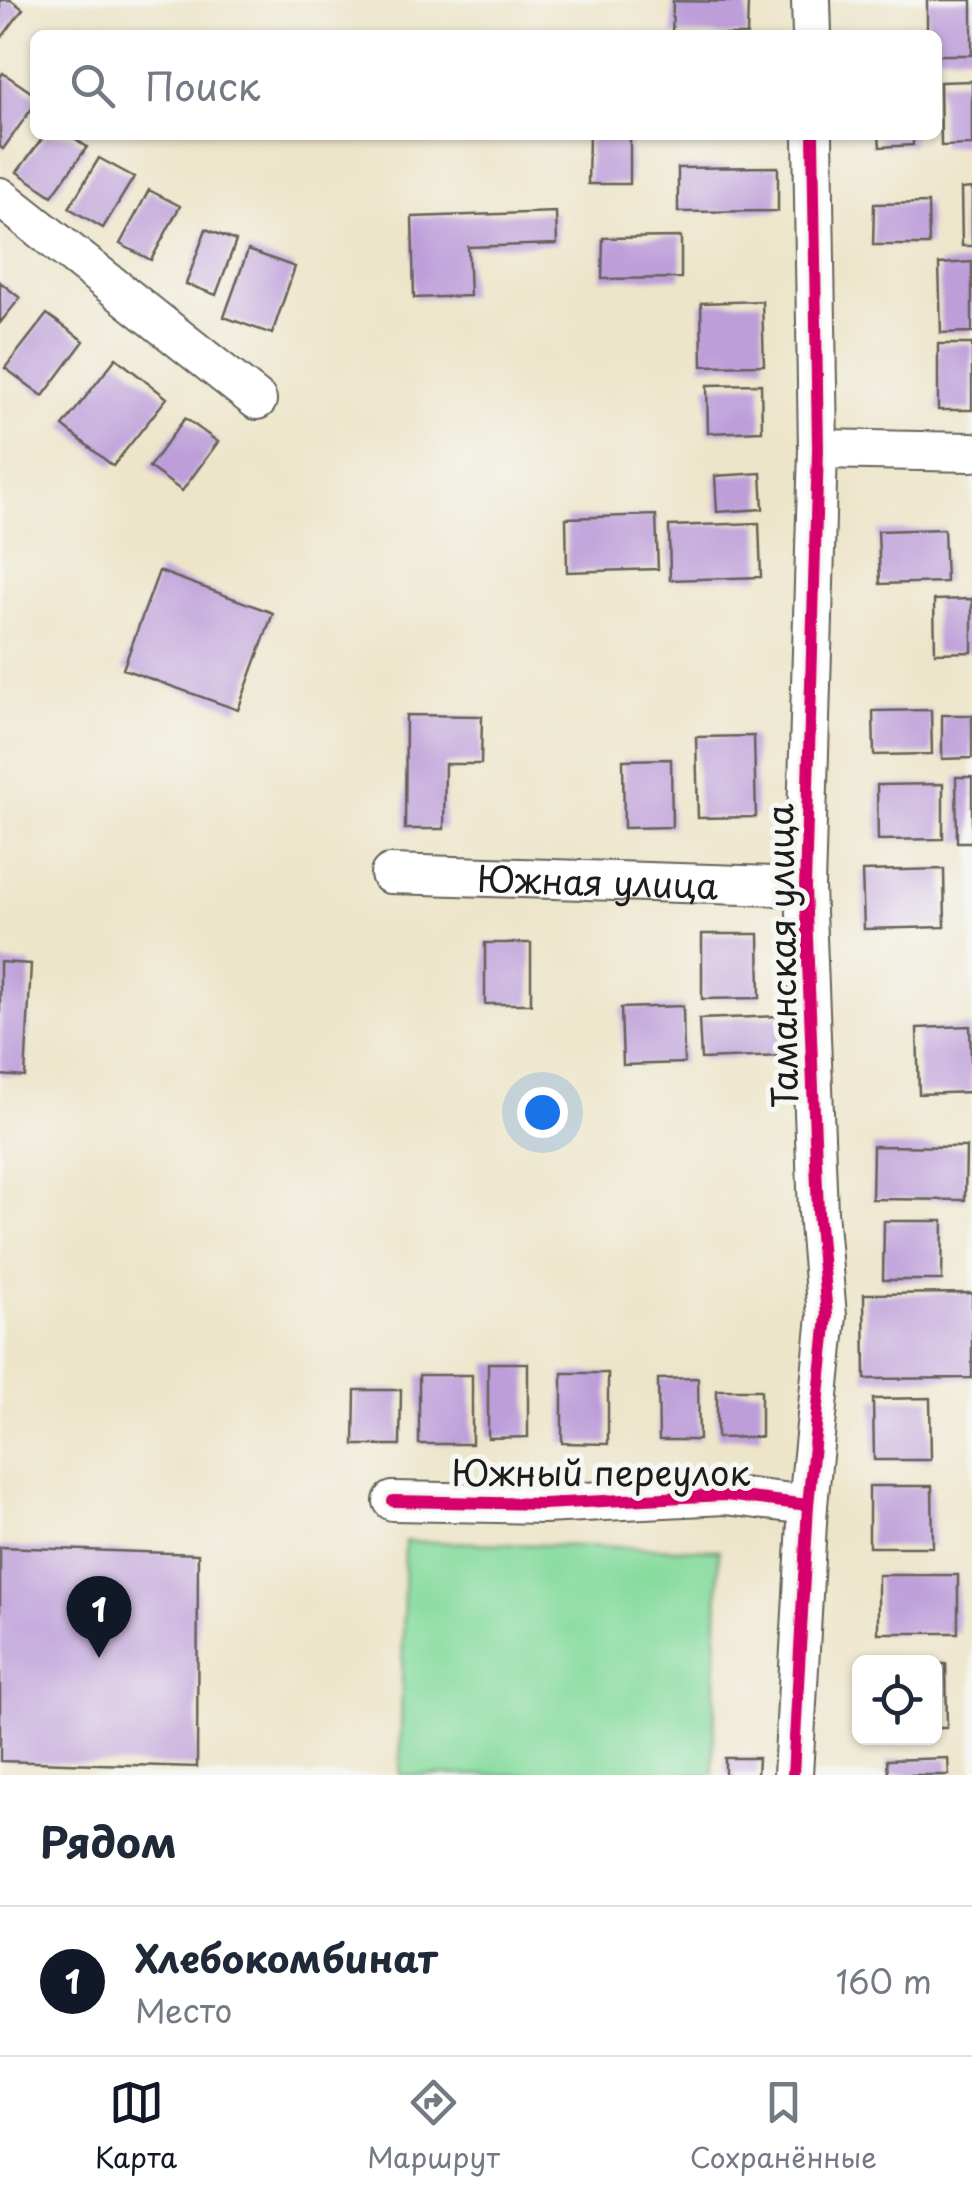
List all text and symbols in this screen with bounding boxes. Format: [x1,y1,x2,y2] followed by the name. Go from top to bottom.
[30,30,942,140] search box
[145,57,260,114] text: Поиск
[65,58,120,113] icon: search
[752,803,810,1109] street label: Таманская улица
[477,850,719,911] street label: Южная улица
[517,1087,568,1138] your location
[452,1445,751,1498] street label: Южный переулок
[66,1576,132,1658] pin: 1
[852,1655,942,1745] map controls
[852,1655,942,1745] button: locate
[40,1809,177,1872] text: Рядом
[135,1929,437,1986] text: Хлебокомбинат
[65,1957,80,2005] text: 1
[836,1957,932,2005] text: 160 m
[135,1986,232,2034] text: Место
[95,2075,177,2178] tab: Карта
[367,2075,500,2178] tab: Маршрут
[690,2075,877,2178] tab: Сохранённые

